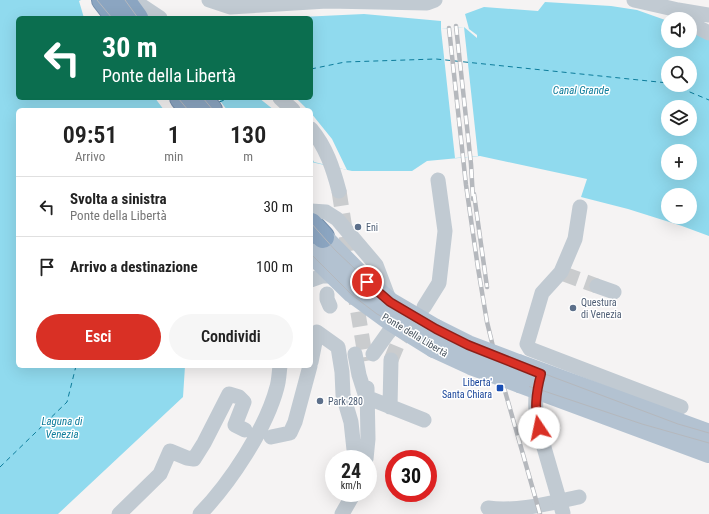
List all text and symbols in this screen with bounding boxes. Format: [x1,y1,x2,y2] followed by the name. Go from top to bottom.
[661,12,697,224] map controls
[661,12,697,48] button: sound
[102,31,158,64] text: 30 m
[36,32,88,84] icon: left
[661,56,697,92] button: search
[102,65,236,86] text: Ponte della Libertà
[553,84,609,97] water label: Canal Grande
[661,100,697,136] button: layers
[63,121,117,149] text: 09:51
[168,121,180,149] text: 1
[230,121,266,149] text: 130
[661,144,697,180] button: +
[75,149,105,164] text: Arrivo
[164,149,183,164] text: min
[243,149,253,164] text: m
[661,188,697,224] button: −
[70,190,167,208] text: Svolta a sinistra
[36,196,58,218] icon: left
[263,198,293,216] text: 30 m
[70,208,167,223] text: Ponte della Libertà
[353,222,363,232] marker: Eni
[366,222,378,233] place label: Eni
[36,256,58,278] icon: arrive
[70,258,198,276] text: Arrivo a destinazione
[256,258,293,276] text: 100 m
[350,265,384,299] pin
[356,271,378,293] icon: arrive
[581,297,622,320] place label: Questura di Venezia
[568,303,578,313] marker: Questura di Venezia
[380,311,450,359] street label: Ponte della Libertà
[36,314,161,360] button: Esci
[169,314,293,360] button: Condividi
[442,377,492,400] place label: Liberta' Santa Chiara
[495,383,505,393] marker: Liberta' Santa Chiara
[315,396,325,406] marker: Park 280
[328,396,363,407] place label: Park 280
[518,407,560,449] position arrow
[41,415,83,441] water label: Laguna di Venezia
[385,450,437,502] speed limit sign: 30
[341,459,361,483] text: 24
[341,480,361,491] text: km/h

